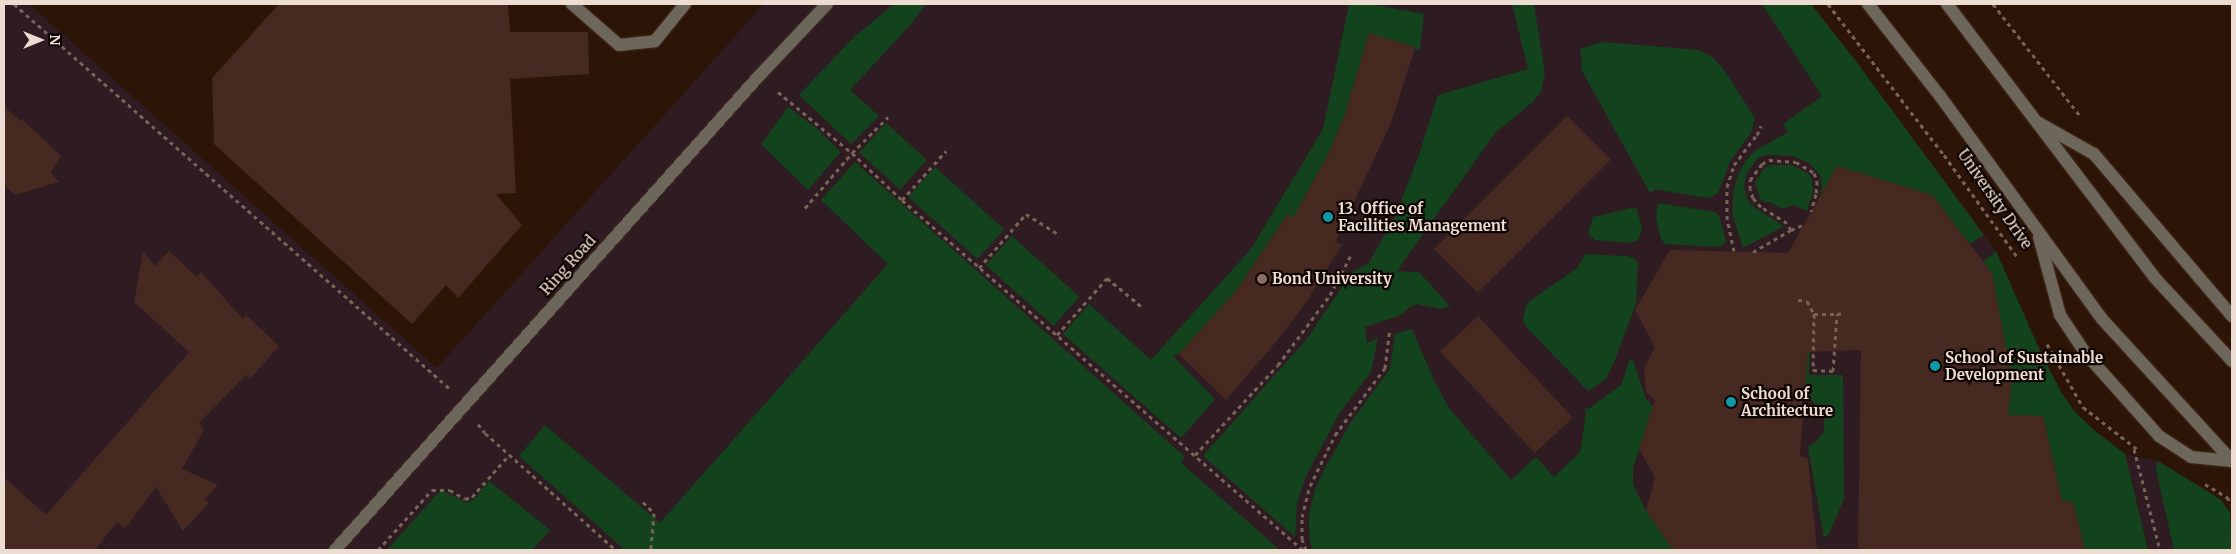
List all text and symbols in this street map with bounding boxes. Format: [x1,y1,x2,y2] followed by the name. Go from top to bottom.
[15,15,65,65] north arrow
[46,34,64,46] text: N
[1954,146,2036,252] street label: University Drive
[1338,199,1507,234] place label: 13. Office of Facilities Management
[1322,211,1334,223] marker: 13. Office of Facilities Management
[537,231,599,299] street label: Ring Road
[1272,270,1392,288] place label: Bond University
[1256,273,1268,285] marker: Bond University
[1945,348,2103,383] place label: School of Sustainable Development
[1929,360,1941,372] marker: School of Sustainable Development
[1741,384,1833,419] place label: School of Architecture
[1725,396,1737,408] marker: School of Architecture

